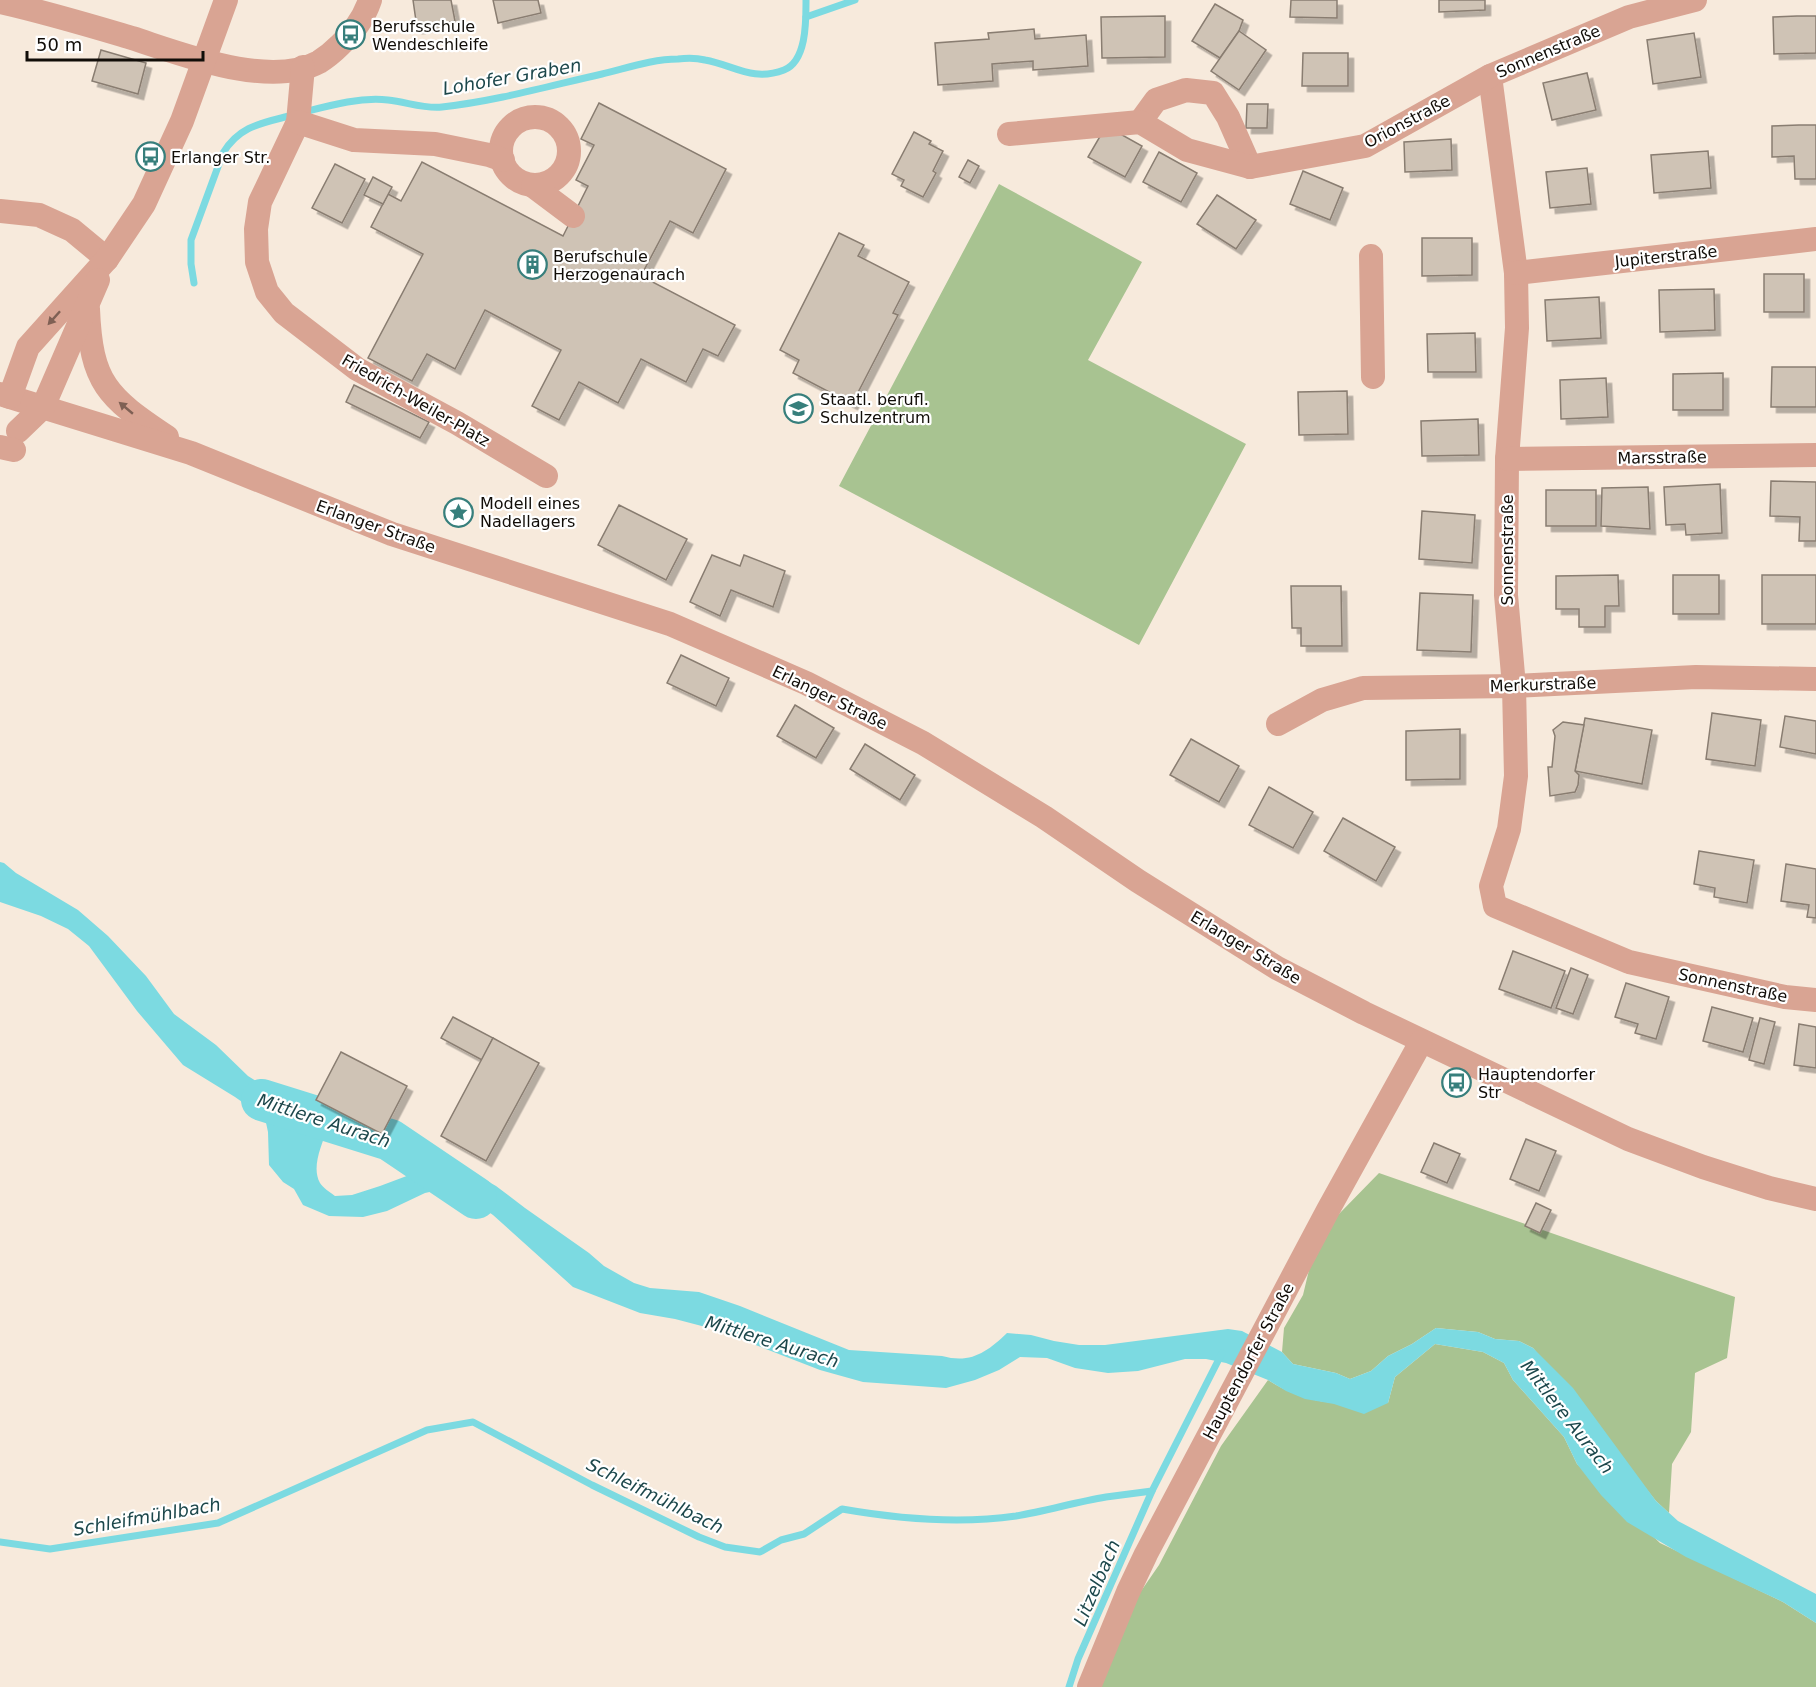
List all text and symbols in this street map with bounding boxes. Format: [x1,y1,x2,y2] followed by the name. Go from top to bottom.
[372,17,488,54] place label: Berufsschule Wendeschleife
[335,19,367,51] bus stop icon: Berufsschule Wendeschleife
[1493,21,1603,82] street label: Sonnenstraße
[27,24,202,62] scale bar
[36,34,82,55] text: 50 m
[441,54,583,99] water label: Lohofer Graben
[1361,91,1453,152] street label: Orionstraße
[134,141,166,173] bus stop icon: Erlanger Str.
[171,148,270,167] place label: Erlanger Str.
[1613,242,1718,271] street label: Jupiterstraße
[553,247,685,284] place label: Berufschule Herzogenaurach
[516,249,548,281] building icon: Berufschule Herzogenaurach
[48,310,61,325] one-way arrow
[338,350,493,451] street label: Friedrich-Weiler-Platz
[820,390,931,427] place label: Staatl. berufl. Schulzentrum
[783,392,815,424] school or university icon: Staatl. berufl. Schulzentrum
[119,402,134,415] one-way arrow
[1617,447,1707,468] street label: Marsstraße
[480,494,580,531] place label: Modell eines Nadellagers
[1498,494,1517,606] street label: Sonnenstraße
[314,496,438,557] street label: Erlanger Straße
[443,496,475,528] place icon: Modell eines Nadellagers
[769,661,890,733] street label: Erlanger Straße
[1489,673,1597,696] street label: Merkurstraße
[1187,907,1304,988] street label: Erlanger Straße
[1677,965,1789,1006] street label: Sonnenstraße
[1478,1065,1595,1102] place label: Hauptendorfer Str
[1441,1067,1473,1099] bus stop icon: Hauptendorfer Str
[255,1089,393,1152] water label: Mittlere Aurach
[1199,1280,1298,1443] street label: Hauptendorfer Straße
[703,1311,841,1372] water label: Mittlere Aurach
[1517,1356,1618,1478] water label: Mittlere Aurach
[584,1453,727,1538] water label: Schleifmühlbach
[72,1493,222,1540] water label: Schleifmühlbach
[1069,1537,1124,1629] water label: Litzelbach

